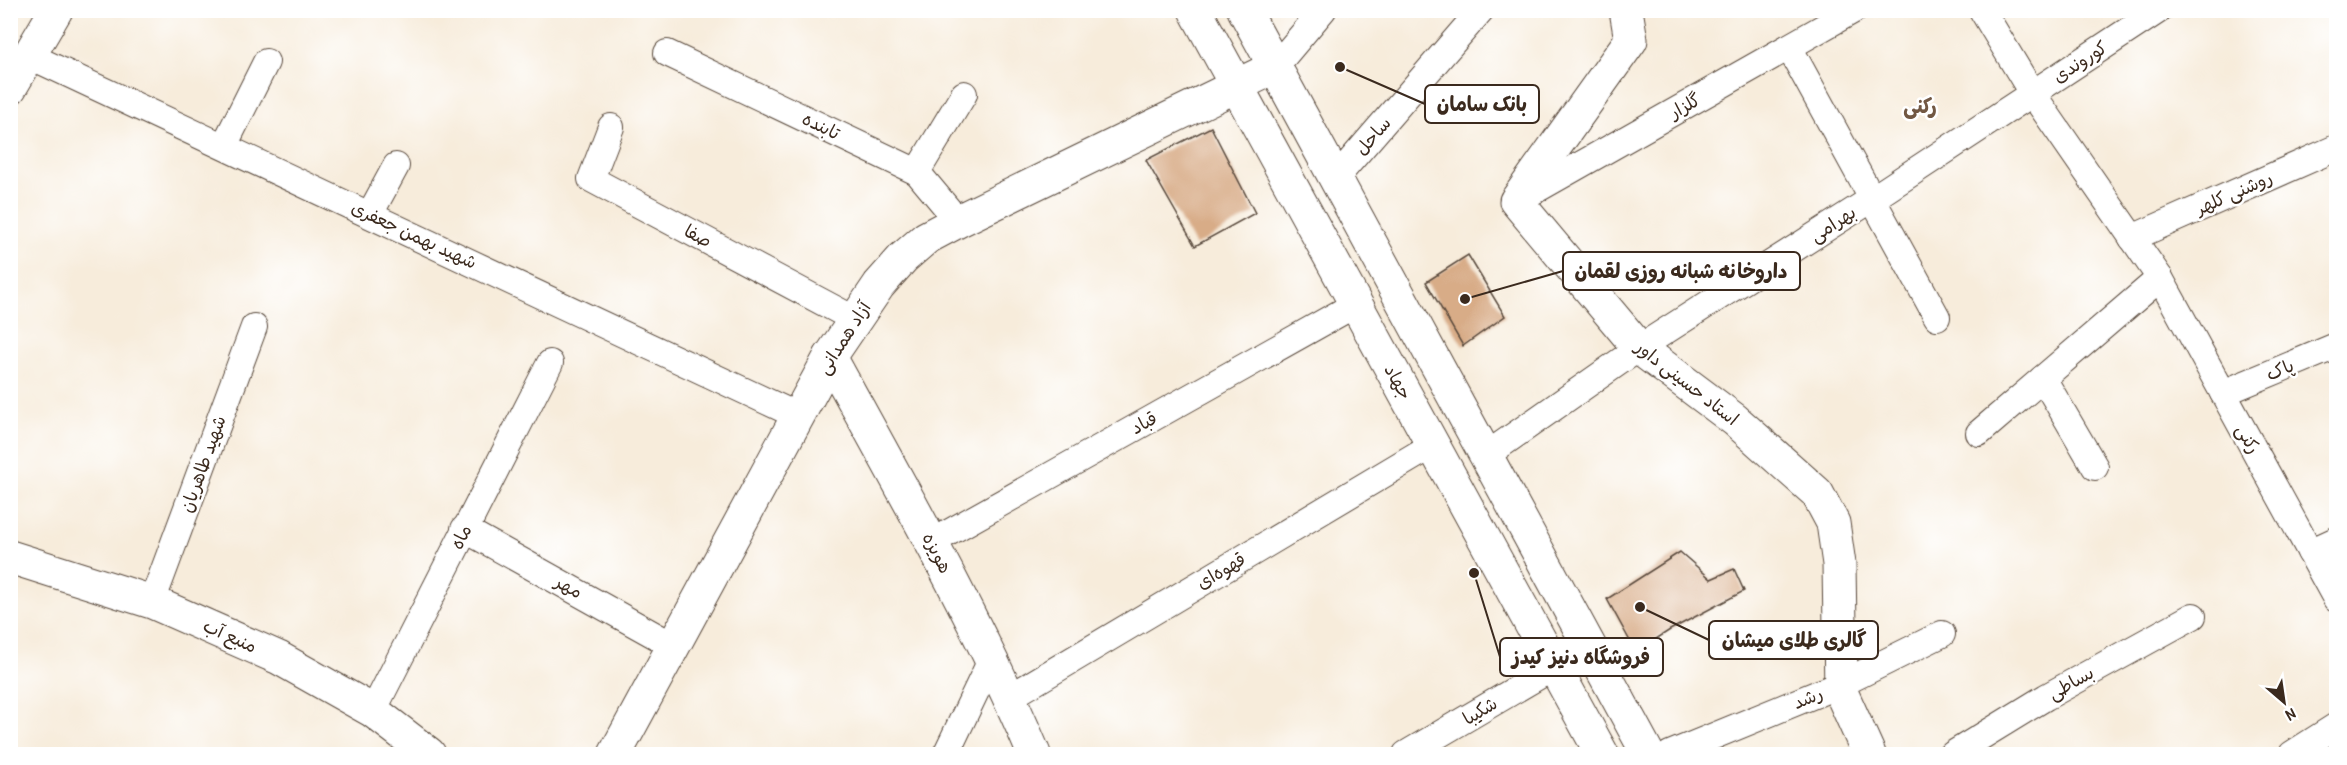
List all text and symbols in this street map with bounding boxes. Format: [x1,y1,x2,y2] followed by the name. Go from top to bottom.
[2048,34,2112,89] street label: کوروندی
[1425,85,1539,123] callout: بانک سامان
[1663,87,1705,125] street label: گلزار
[1437,90,1527,117] text: بانک سامان
[1903,92,1937,119] district label: رکنی
[798,106,845,146] street label: تابنده
[1349,111,1396,160] street label: ساحل
[2190,165,2276,221] street label: روشنی کلهر
[347,194,481,275] street label: شهید بهمن جعفری
[1805,199,1861,248] street label: بهرامی
[680,218,717,253] street label: صفا
[1563,252,1800,290] callout: داروخانه شبانه روزی لقمان
[1574,257,1788,285] text: داروخانه شبانه روزی لقمان
[811,295,877,379] street label: آزاد همدانی
[1629,333,1744,431] street label: استاد حسینی داور
[2262,353,2298,387] street label: پاک
[1379,360,1418,404] street label: جهاد
[1126,405,1161,440] street label: قباد
[173,412,232,516] street label: شهید طاهریان
[2230,420,2267,458] street label: رکنی
[444,520,477,553] street label: ماه
[917,528,958,578] street label: هویزه
[1192,546,1250,595] street label: قهوه‌ای
[549,568,587,604] street label: مهر
[199,613,261,659] street label: منبع آب
[1709,621,1878,659] callout: گالری طلای میشان
[1722,626,1866,653] text: گالری طلای میشان
[1500,638,1663,676] callout: فروشگاه دنیز کیدز
[1510,643,1650,670] text: فروشگاه دنیز کیدز
[2043,660,2098,705] street label: بساطی
[2254,672,2314,732] north arrow
[1789,680,1826,715] street label: رشد
[1458,691,1502,731] street label: شکیبا
[2282,703,2300,727] text: N

